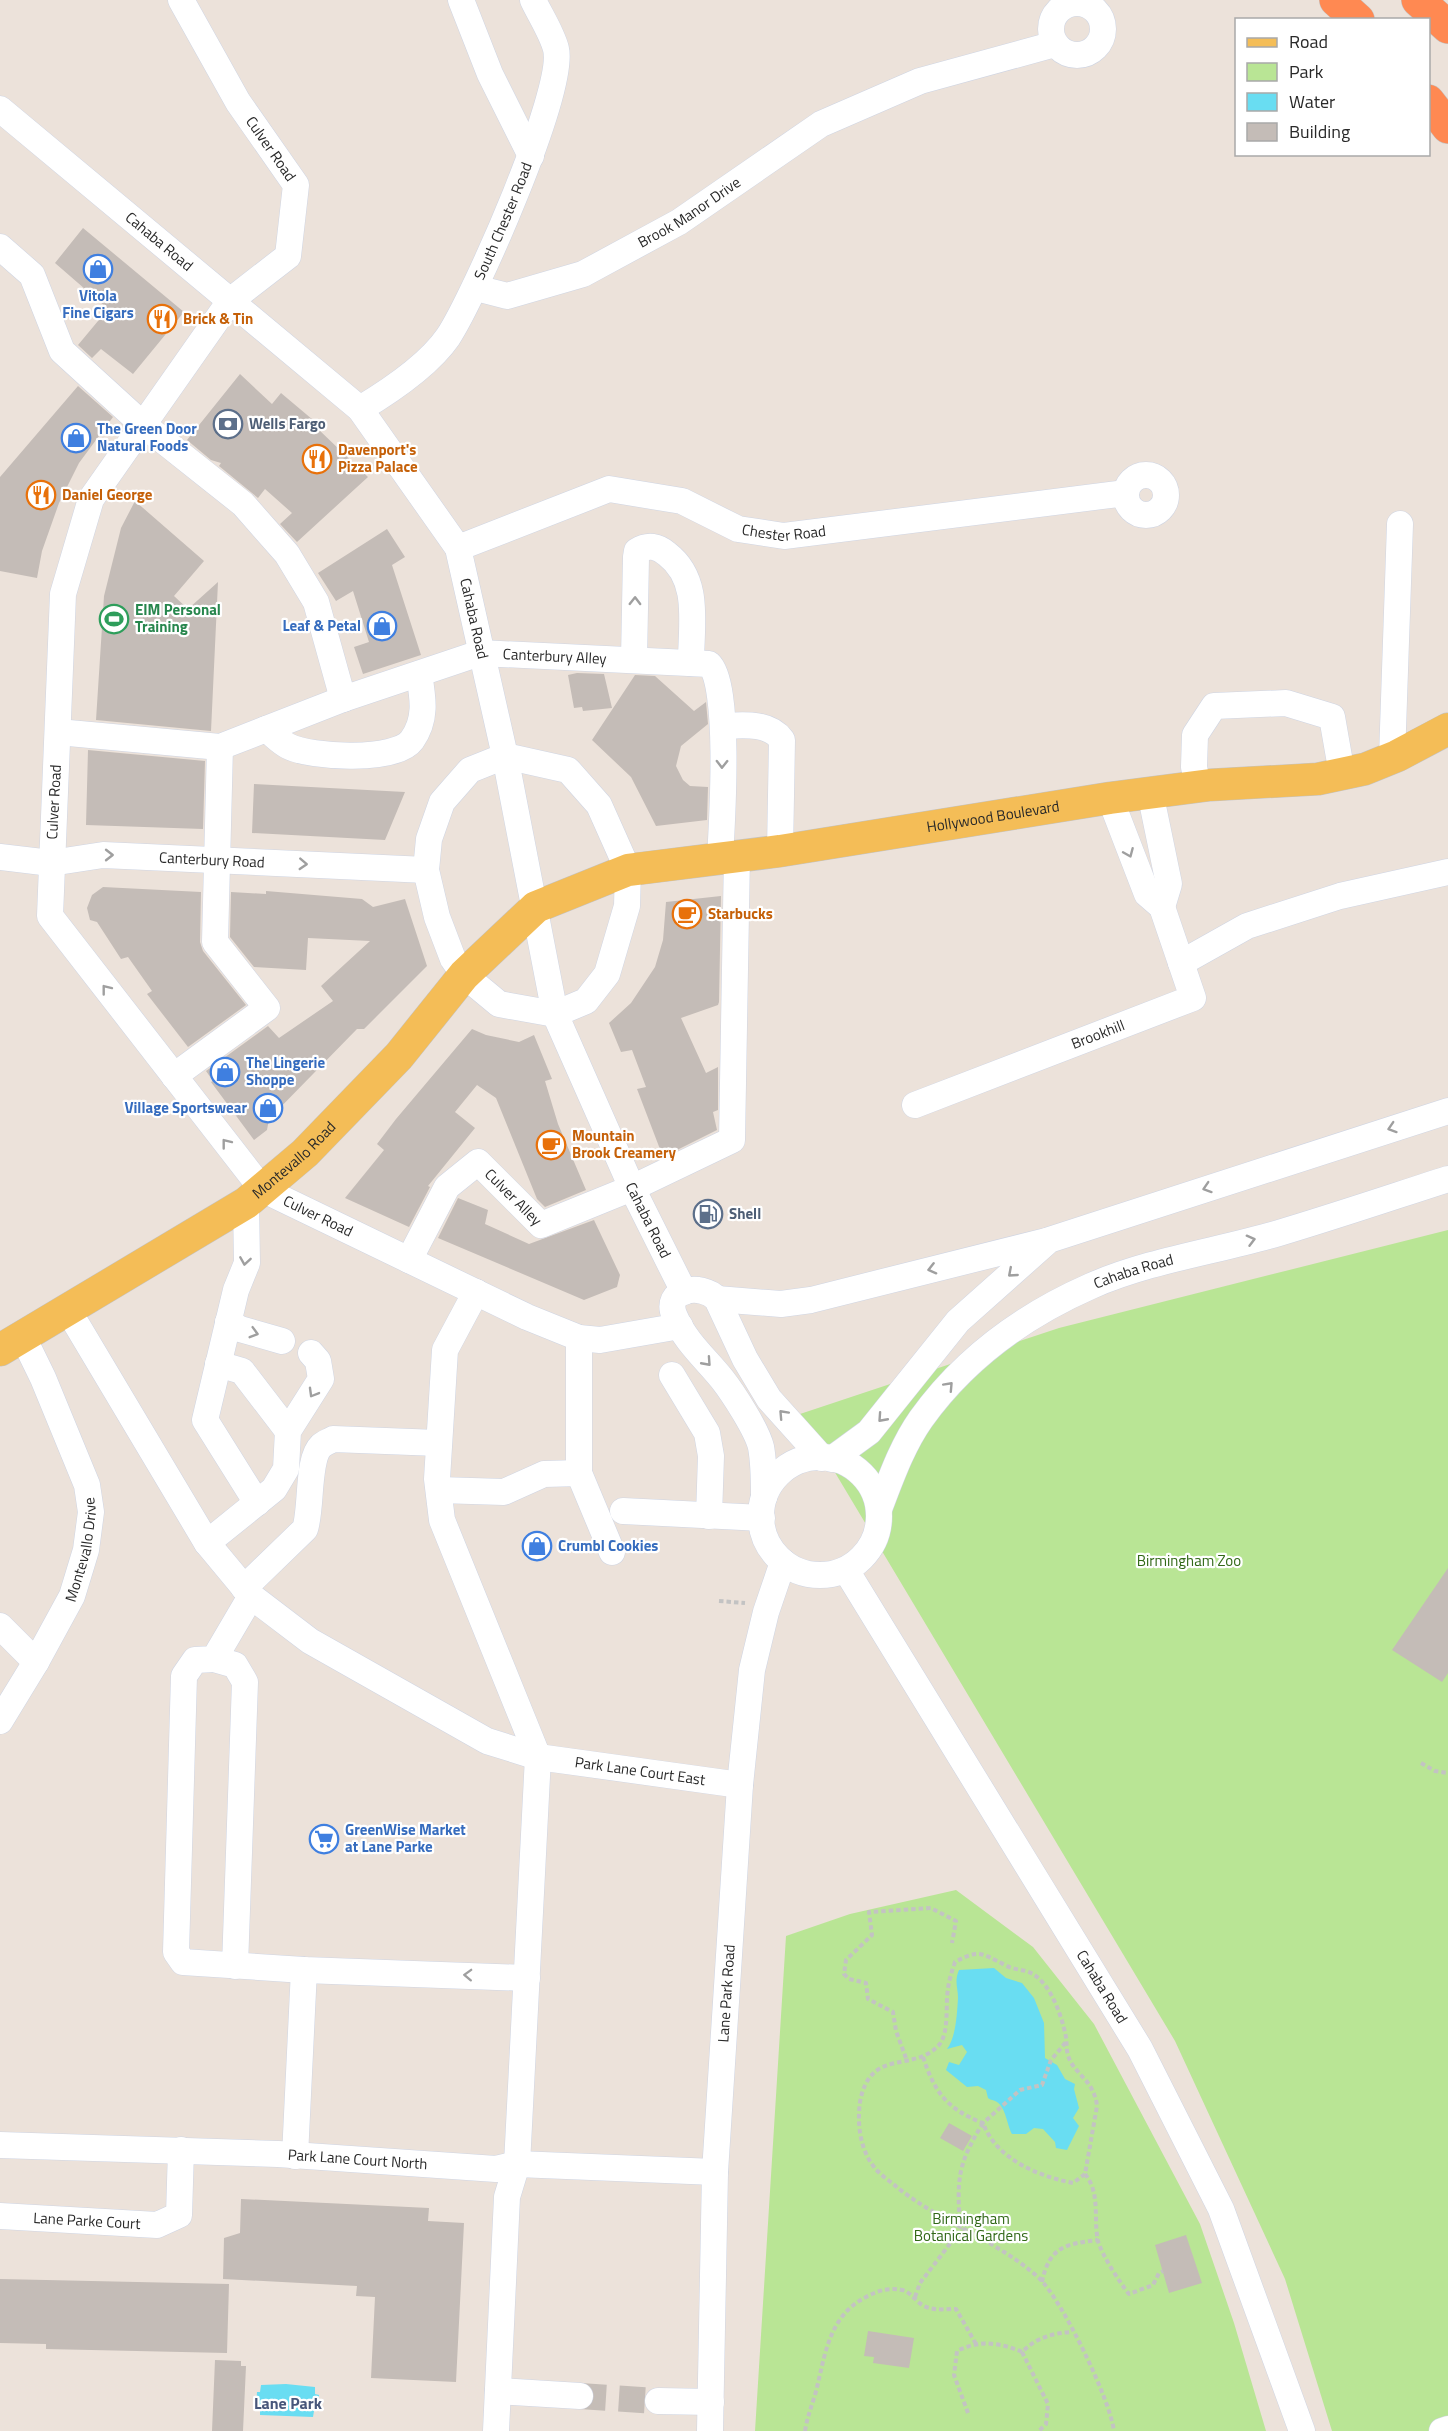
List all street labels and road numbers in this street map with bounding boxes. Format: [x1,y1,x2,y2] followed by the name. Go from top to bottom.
[240,111,302,186] street label: Culver Road
[468,159,538,283] street label: South Chester Road
[633,171,745,253] street label: Brook Manor Drive
[120,206,198,276] street label: Cahaba Road
[740,518,827,547] street label: Chester Road
[454,576,495,661] street label: Cahaba Road
[502,642,607,670] street label: Canterbury Alley
[40,764,67,840] street label: Culver Road
[925,794,1061,838] street label: Hollywood Boulevard
[159,846,265,874] street label: Canterbury Road
[1068,1013,1128,1055] street label: Brookhill
[247,1116,341,1204] street label: Montevallo Road
[480,1163,548,1231] street label: Culver Alley
[620,1178,677,1262] street label: Cahaba Road
[279,1189,357,1242] street label: Culver Road
[1090,1248,1176,1295] street label: Cahaba Road
[59,1496,102,1605] street label: Montevallo Drive
[573,1750,708,1791] street label: Park Lane Court East
[711,1944,741,2043] street label: Lane Park Road
[1071,1945,1134,2028] street label: Cahaba Road
[287,2143,428,2175] street label: Park Lane Court North
[33,2206,142,2235] street label: Lane Parke Court

